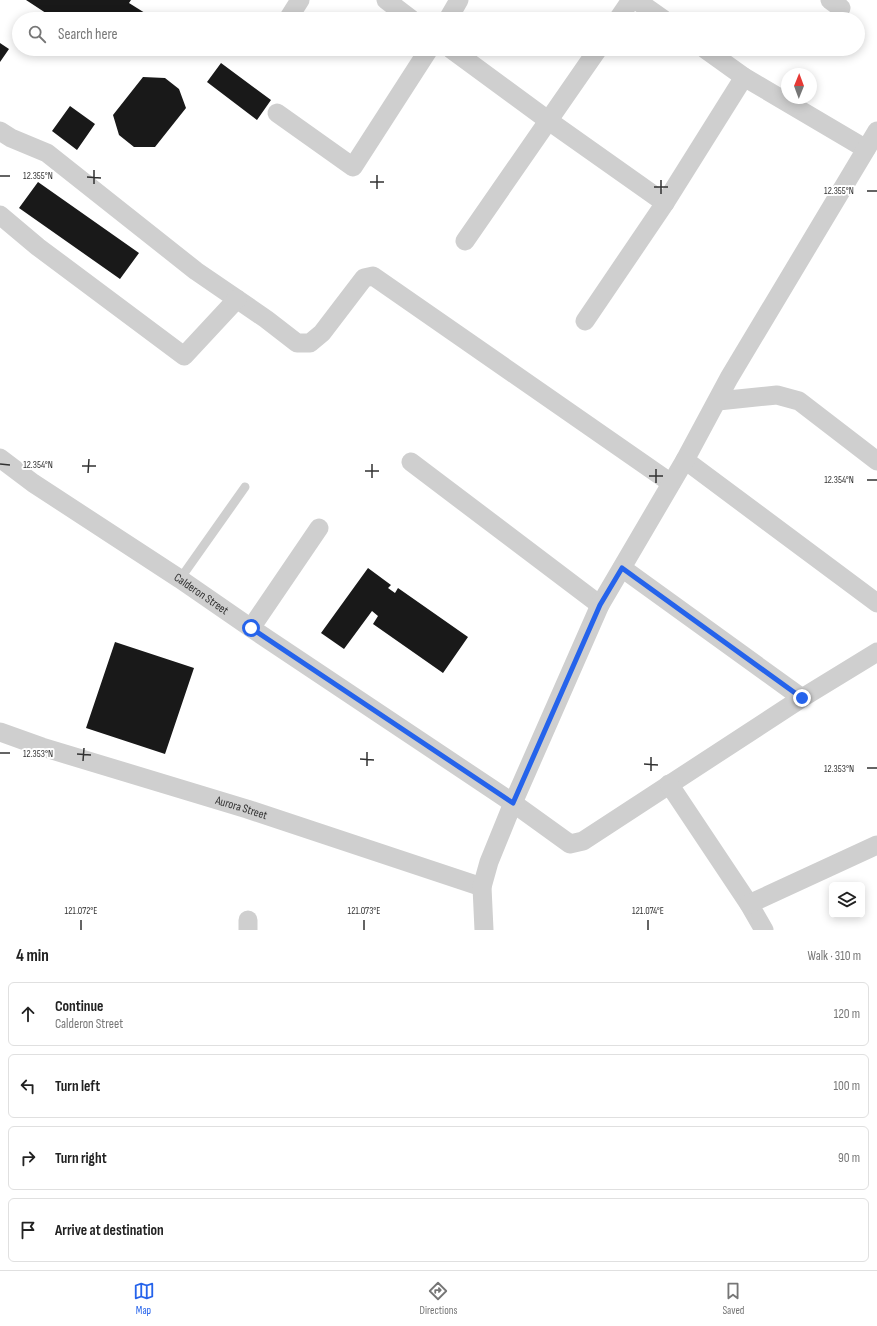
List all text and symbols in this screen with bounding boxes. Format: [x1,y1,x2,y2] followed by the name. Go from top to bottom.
[12,12,865,56] search box
[26,23,48,45] icon: search
[58,25,118,44] text: Search here
[781,68,817,104] north arrow
[23,170,53,182] text: 12.355°N
[824,185,854,197] text: 12.355°N
[23,459,53,471] text: 12.354°N
[824,474,854,486] text: 12.354°N
[171,570,232,618] street label: Calderon Street
[242,619,260,637] route start
[793,689,811,707] route end
[23,748,53,760] text: 12.353°N
[824,763,854,775] text: 12.353°N
[213,792,270,823] street label: Aurora Street
[829,882,865,918] map controls
[829,882,865,918] button: layers
[65,905,97,917] text: 121.072°E
[348,905,380,917] text: 121.073°E
[632,905,664,917] text: 121.074°E
[16,946,49,966] text: 4 min
[808,948,861,964] text: Walk · 310 m
[55,997,104,1016] text: Continue
[17,1003,39,1025] icon: ahead
[834,1006,860,1022] text: 120 m
[55,1016,123,1032] text: Calderon Street
[17,1075,39,1097] icon: left
[55,1077,100,1096] text: Turn left
[833,1078,860,1094] text: 100 m
[17,1147,39,1169] icon: right
[55,1149,107,1168] text: Turn right
[838,1150,860,1166] text: 90 m
[17,1219,39,1241] icon: arrive
[55,1221,164,1240] text: Arrive at destination
[133,1280,155,1317] tab: Map
[420,1280,457,1317] tab: Directions
[722,1280,744,1317] tab: Saved

